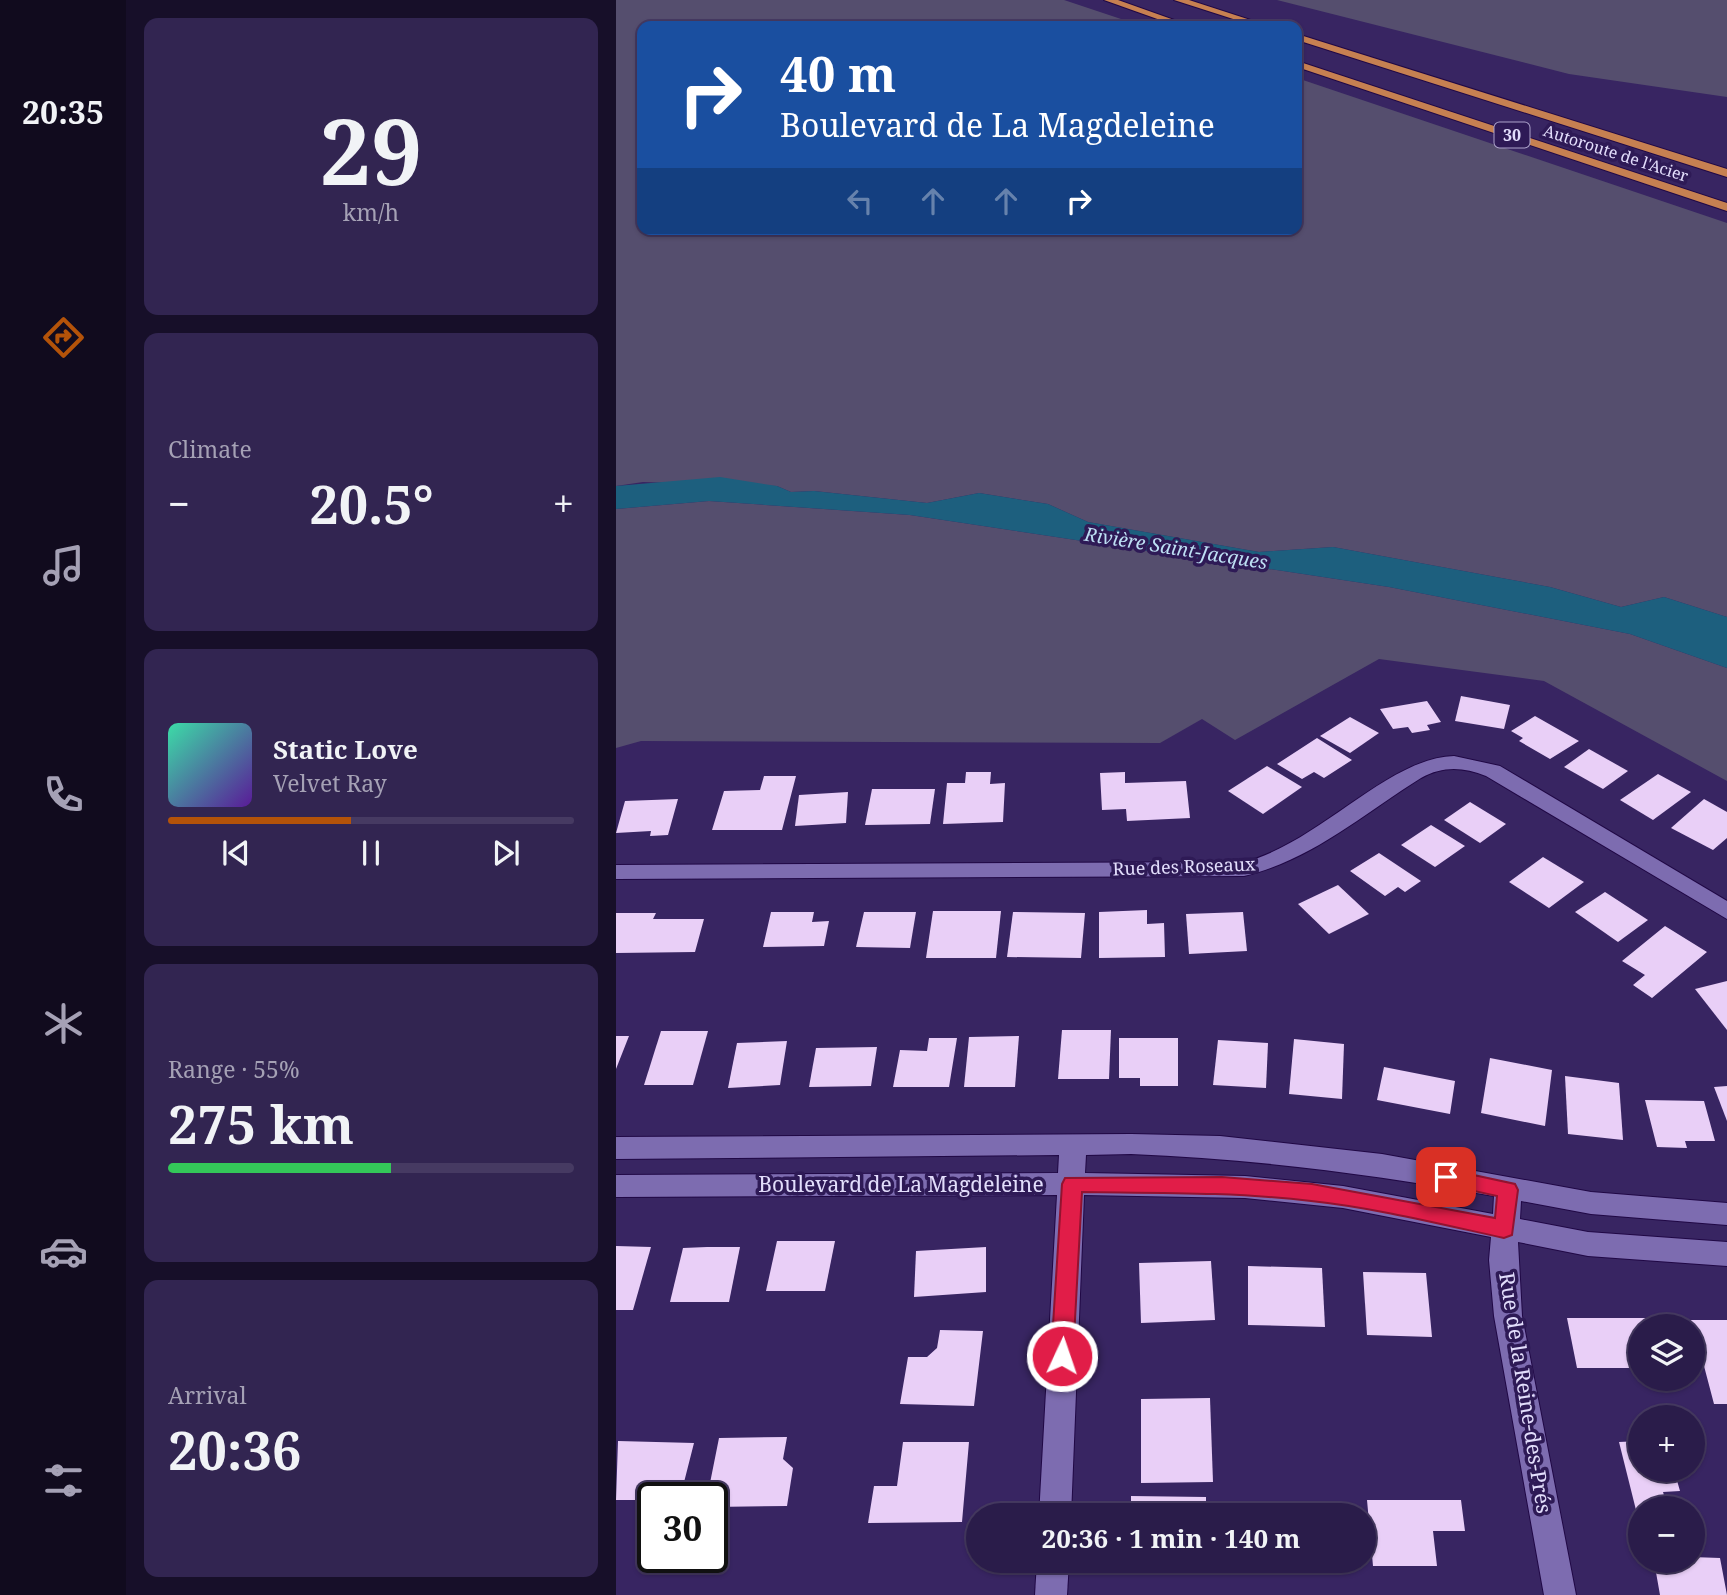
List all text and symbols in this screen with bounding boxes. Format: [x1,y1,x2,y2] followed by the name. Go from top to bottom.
[780,40,896,106] text: 40 m
[665,49,756,140] icon: right
[320,88,422,212] text: 29
[22,90,104,133] text: 20:35
[780,103,1215,146] text: Boulevard de La Magdeleine
[1541,119,1692,187] street label: Autoroute de l'Acier
[1494,122,1530,148] road number: 30
[841,182,879,220] icon: left
[914,182,952,220] icon: ahead
[987,182,1025,220] icon: ahead
[1060,182,1098,220] icon: right
[343,196,399,228] text: km/h
[39,313,88,362] icon: directions
[168,433,252,465] text: Climate
[309,468,434,539] text: 20.5°
[168,477,190,529] text: −
[553,477,574,529] text: +
[1082,521,1270,575] water label: Rivière Saint-Jacques
[39,541,88,590] icon: music
[273,731,418,767] text: Static Love
[273,767,387,799] text: Velvet Ray
[39,770,88,819] icon: phone
[217,834,255,872] icon: previous
[352,834,390,872] icon: pause
[487,834,525,872] icon: next
[1112,851,1256,880] street label: Rue des Roseaux
[39,999,88,1048] icon: climate
[168,1053,300,1085] text: Range · 55%
[168,1088,354,1159] text: 275 km
[1416,1147,1476,1207] pin
[1427,1158,1465,1196] icon: arrive
[758,1170,1044,1198] street label: Boulevard de La Magdeleine
[39,1227,88,1276] icon: car
[1493,1270,1559,1515] street label: Rue de la Reine-des-Prés
[1628,1314,1705,1573] map controls
[1628,1314,1705,1391] button: layers
[1025,1319,1099,1393] position arrow
[168,1379,247,1411] text: Arrival
[1628,1405,1705,1482] button: +
[168,1414,301,1485] text: 20:36
[39,1456,88,1505] icon: filters
[637,1482,728,1573] speed limit sign: 30
[1628,1496,1705,1573] button: −
[1041,1520,1301,1556] text: 20:36 · 1 min · 140 m

